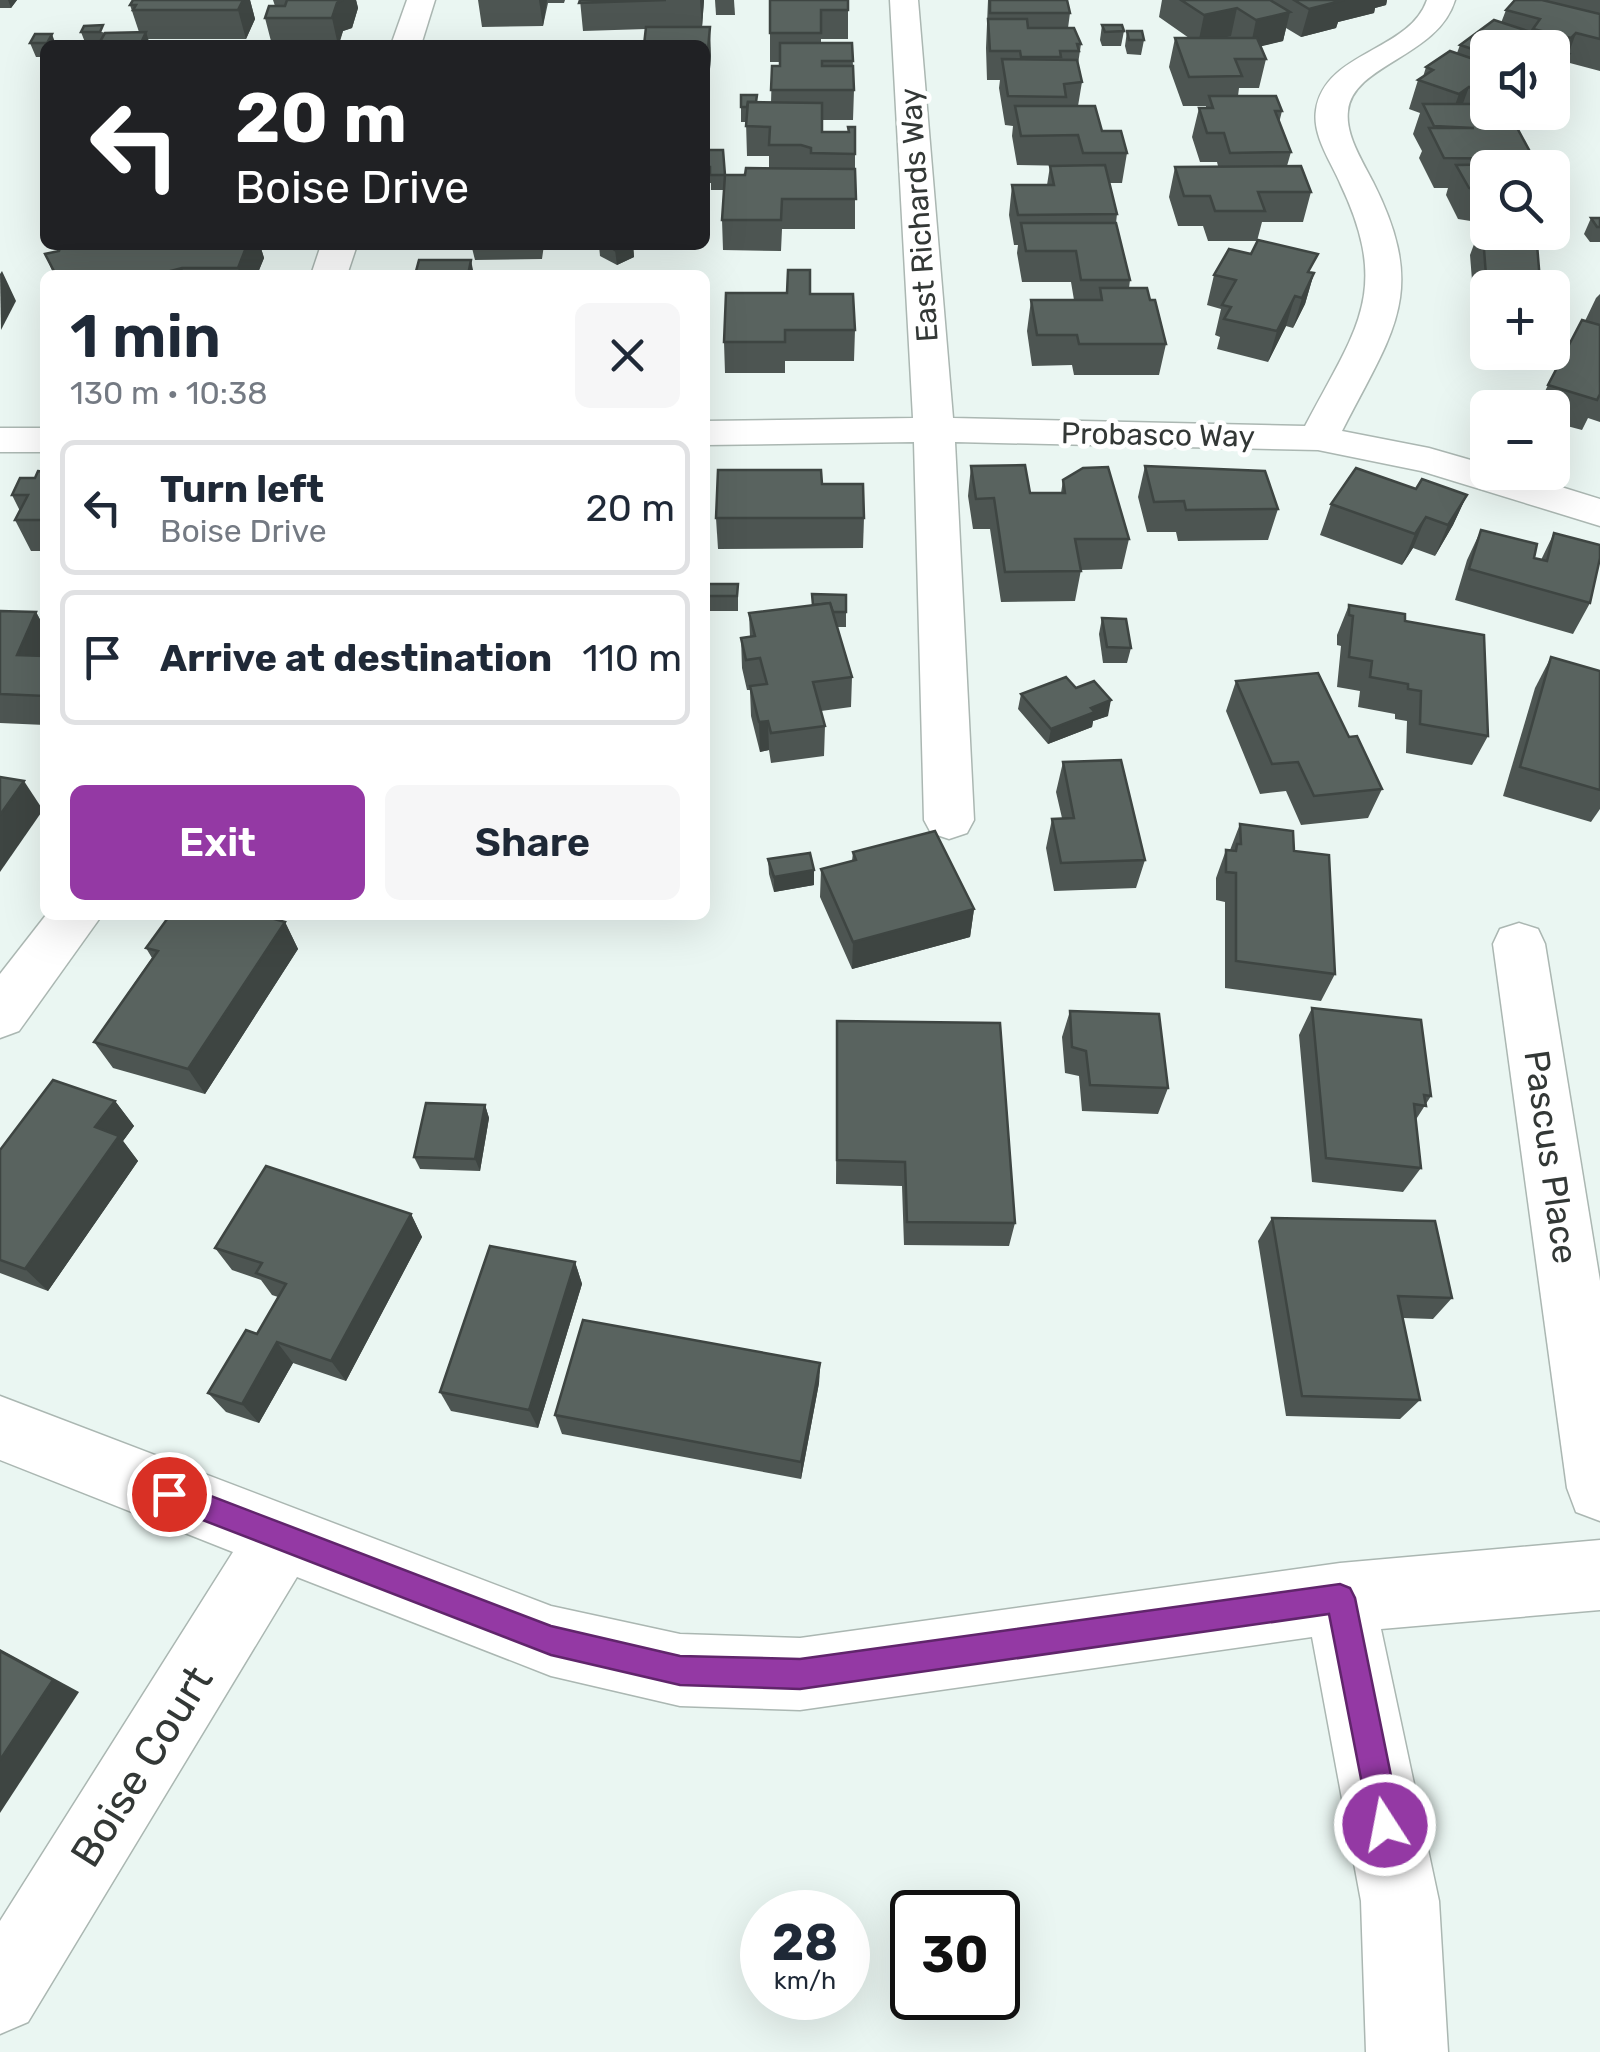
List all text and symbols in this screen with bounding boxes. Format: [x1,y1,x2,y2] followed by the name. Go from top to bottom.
[1470,30,1570,490] map controls
[1470,30,1570,130] button: sound
[235,77,407,160] text: 20 m
[70,80,200,210] icon: left
[892,87,946,343] street label: East Richards Way
[1470,150,1570,250] button: search
[235,161,469,214] text: Boise Drive
[1470,270,1570,370] button: +
[70,301,221,372] text: 1 min
[575,303,680,408] button: close
[70,374,268,412] text: 130 m · 10:38
[1470,390,1570,490] button: −
[1061,415,1255,455] street label: Probasco Way
[160,466,324,512] text: Turn left
[75,480,130,535] icon: left
[585,485,675,531] text: 20 m
[160,512,327,550] text: Boise Drive
[75,630,130,685] icon: arrive
[160,635,552,681] text: Arrive at destination
[582,635,682,681] text: 110 m
[70,785,365,900] button: Exit
[385,785,680,900] button: Share
[1515,1047,1587,1267] street label: Pascus Place
[127,1452,212,1537] pin
[142,1467,197,1522] icon: arrive
[60,1657,223,1876] street label: Boise Court
[1333,1773,1437,1877] position arrow
[890,1890,1020,2020] speed limit sign: 30
[772,1913,838,1973] text: 28
[774,1966,836,1995] text: km/h

